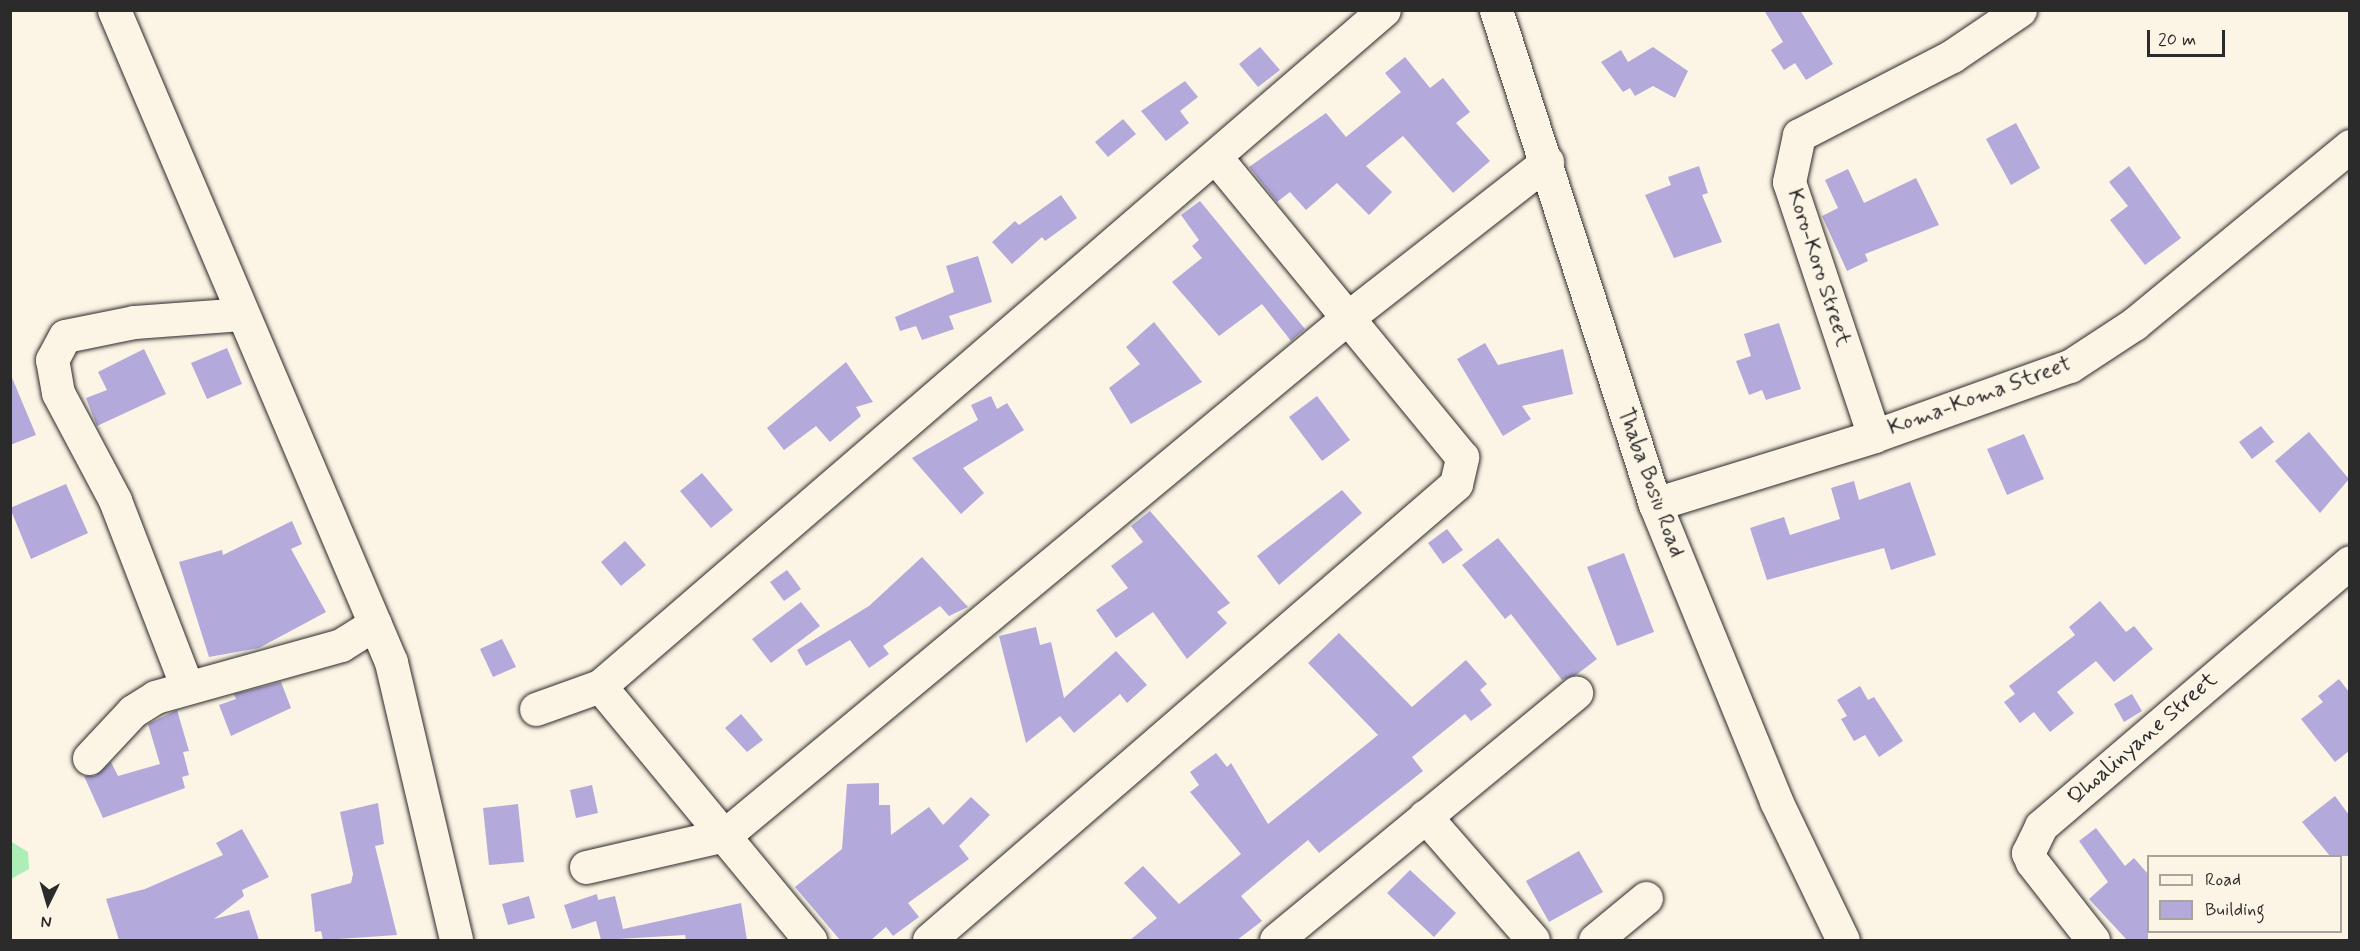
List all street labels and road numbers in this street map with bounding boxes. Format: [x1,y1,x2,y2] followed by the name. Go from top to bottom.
[1780,186,1856,350] street label: Koro-Koro Street
[1885,352,2075,442] street label: Koma-Koma Street
[1610,402,1690,564] street label: Thaba Bosiu Road
[2063,667,2223,811] street label: Qhoalinyane Street

